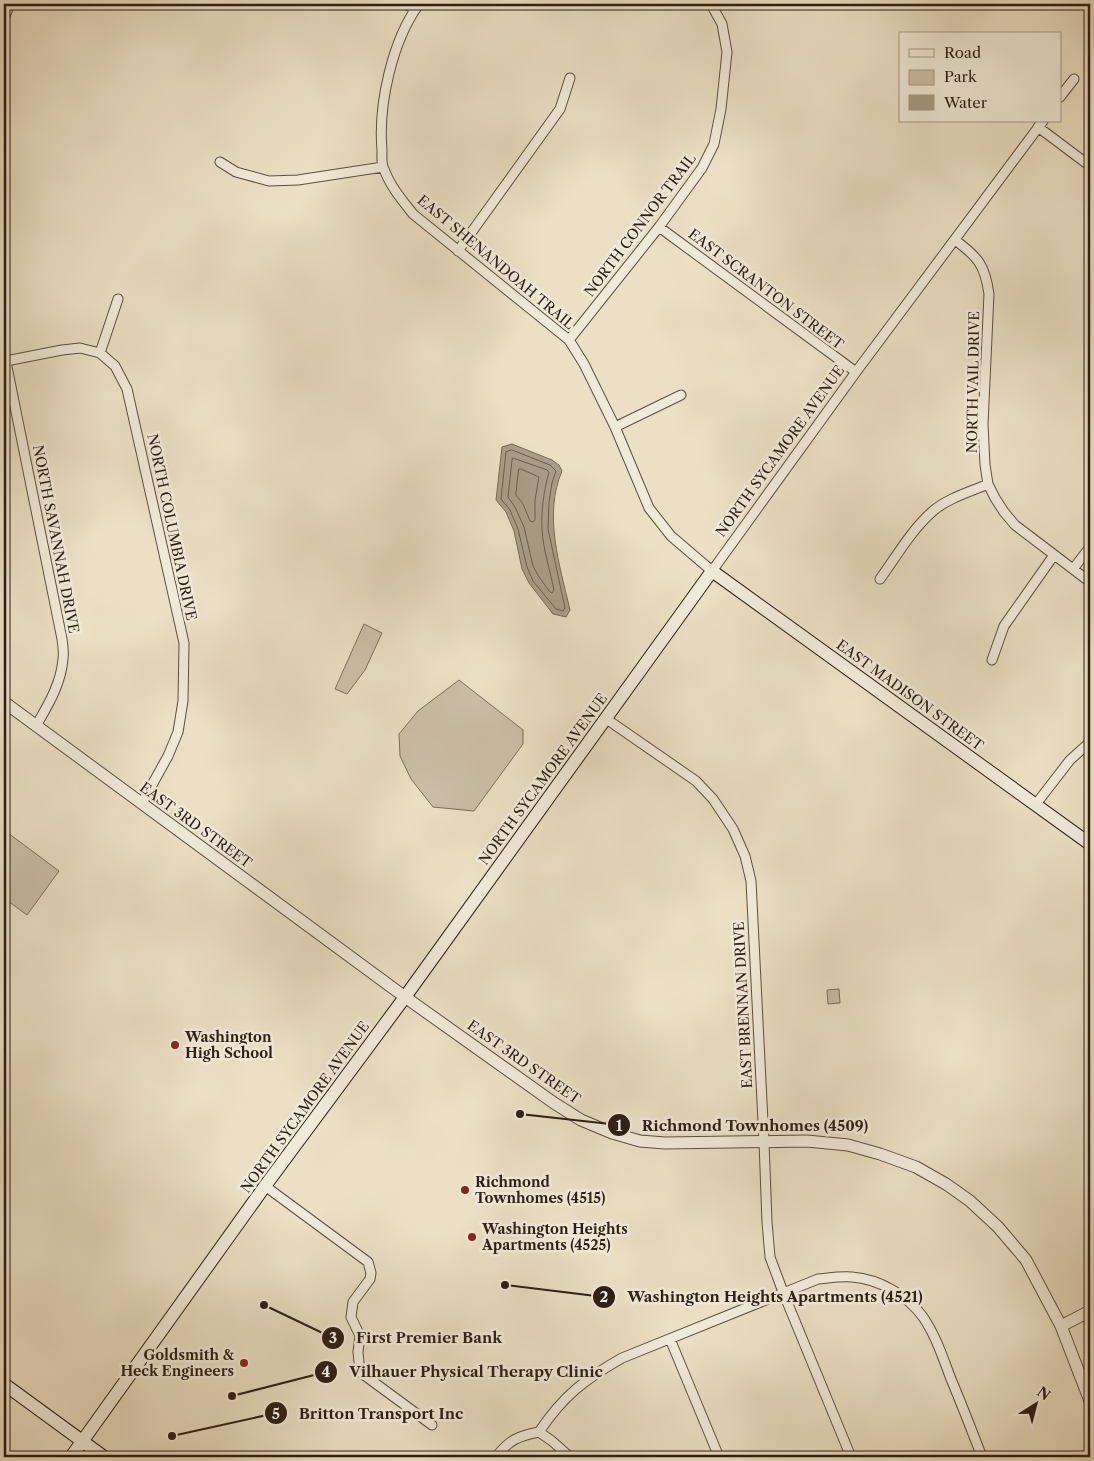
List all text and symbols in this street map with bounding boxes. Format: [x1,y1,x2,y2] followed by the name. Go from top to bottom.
[899,32,1062,122] legend
[944,43,981,62] text: Road
[944,67,978,86] text: Park
[943,93,988,112] text: Water
[580,150,700,300] street label: NORTH CONNOR TRAIL
[414,191,578,333] street label: EAST SHENANDOAH TRAIL
[685,225,848,354] street label: EAST SCRANTON STREET
[963,311,983,453] street label: NORTH VAIL DRIVE
[712,362,848,540] street label: NORTH SYCAMORE AVENUE
[143,432,201,622] street label: NORTH COLUMBIA DRIVE
[29,443,83,635] street label: NORTH SAVANNAH DRIVE
[833,636,987,755] street label: EAST MADISON STREET
[475,690,611,868] street label: NORTH SYCAMORE AVENUE
[136,778,256,872] street label: EAST 3RD STREET
[730,921,756,1089] street label: EAST BRENNAN DRIVE
[464,1016,585,1108] street label: EAST 3RD STREET
[237,1018,373,1196] street label: NORTH SYCAMORE AVENUE
[184,1028,273,1062] place label: Washington High School
[169,1039,181,1051] marker: Washington High School
[607,1110,878,1140] callout: Richmond Townhomes (4509)
[616,1116,623,1135] text: 1
[642,1116,869,1135] text: Richmond Townhomes (4509)
[475,1173,605,1207] place label: Richmond Townhomes (4515)
[459,1184,471,1196] marker: Richmond Townhomes (4515)
[481,1220,628,1254] place label: Washington Heights Apartments (4525)
[466,1231,478,1243] marker: Washington Heights Apartments (4525)
[592,1282,933,1312] callout: Washington Heights Apartments (4521)
[600,1287,609,1306] text: 2
[626,1287,923,1306] text: Washington Heights Apartments (4521)
[321,1323,512,1353] callout: First Premier Bank
[329,1328,337,1347] text: 3
[356,1328,503,1347] text: First Premier Bank
[120,1346,235,1380] place label: Goldsmith & Heck Engineers
[238,1357,250,1369] marker: Goldsmith & Heck Engineers
[313,1357,613,1387] callout: Vilhauer Physical Therapy Clinic
[322,1362,331,1381] text: 4
[348,1362,603,1381] text: Vilhauer Physical Therapy Clinic
[1012,1378,1062,1428] north arrow
[1033,1383,1054,1404] text: N
[264,1398,474,1428] callout: Britton Transport Inc
[272,1404,280,1423] text: 5
[299,1404,463,1423] text: Britton Transport Inc

